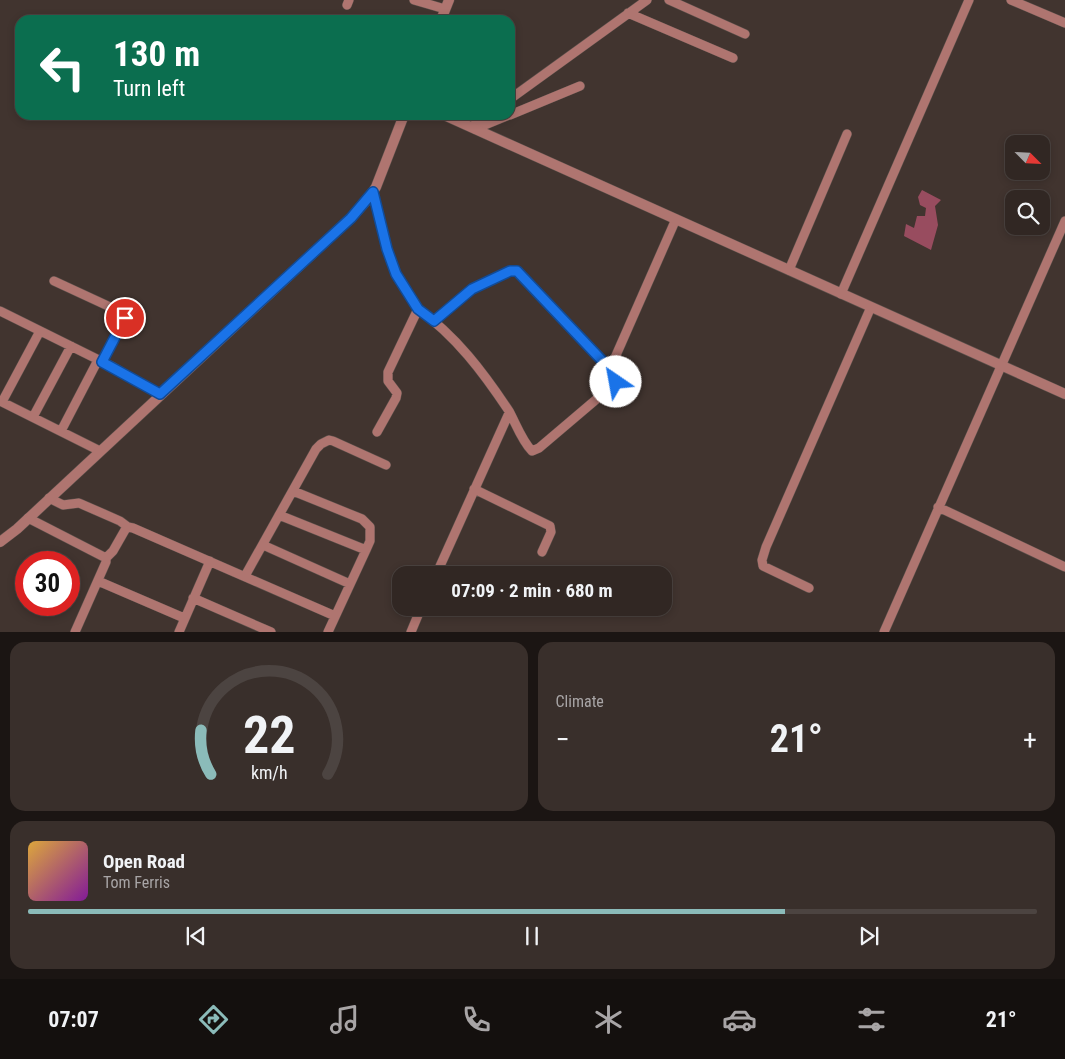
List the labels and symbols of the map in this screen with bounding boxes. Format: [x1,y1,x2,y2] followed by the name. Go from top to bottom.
[1005,135,1050,180] north arrow
[104,297,146,339] pin
[589,355,641,407] position arrow
[15,551,80,616] speed limit sign: 30

